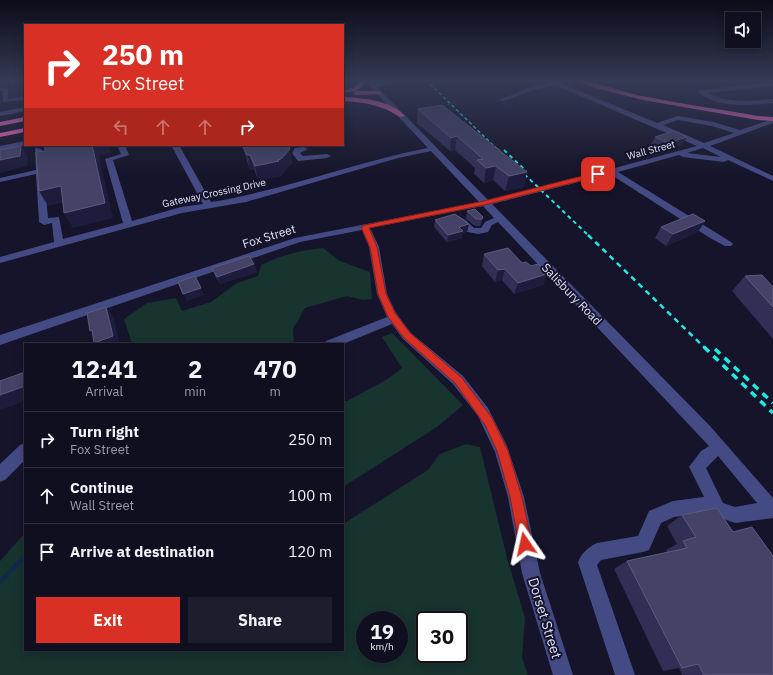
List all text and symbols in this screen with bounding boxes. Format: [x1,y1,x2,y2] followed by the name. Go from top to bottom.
[725,12,761,48] map controls
[725,12,761,48] button: sound
[102,36,184,73] text: 250 m
[36,40,88,92] icon: right
[102,72,184,95] text: Fox Street
[110,116,132,138] icon: left
[152,116,174,138] icon: ahead
[194,116,216,138] icon: ahead
[236,116,258,138] icon: right
[625,137,677,163] street label: Wall Street
[581,157,615,191] pin
[587,163,609,185] icon: arrive
[161,176,267,210] street label: Gateway Crossing Drive
[241,221,297,251] street label: Fox Street
[539,260,605,328] street label: Salisbury Road
[71,353,137,385] text: 12:41
[188,353,202,385] text: 2
[253,353,297,385] text: 470
[85,383,123,400] text: Arrival
[184,383,206,400] text: min
[269,383,281,400] text: m
[70,422,139,441] text: Turn right
[36,429,58,451] icon: right
[288,430,332,449] text: 250 m
[70,441,129,458] text: Fox Street
[70,478,134,497] text: Continue
[36,485,58,507] icon: ahead
[288,486,332,505] text: 100 m
[70,497,134,514] text: Wall Street
[504,523,546,565] position arrow
[36,541,58,563] icon: arrive
[70,542,214,561] text: Arrive at destination
[288,542,332,561] text: 120 m
[524,575,566,661] street label: Dorset Street
[36,597,180,643] button: Exit
[188,597,332,643] button: Share
[416,611,468,663] speed limit sign: 30
[370,618,394,645] text: 19
[370,640,394,653] text: km/h

